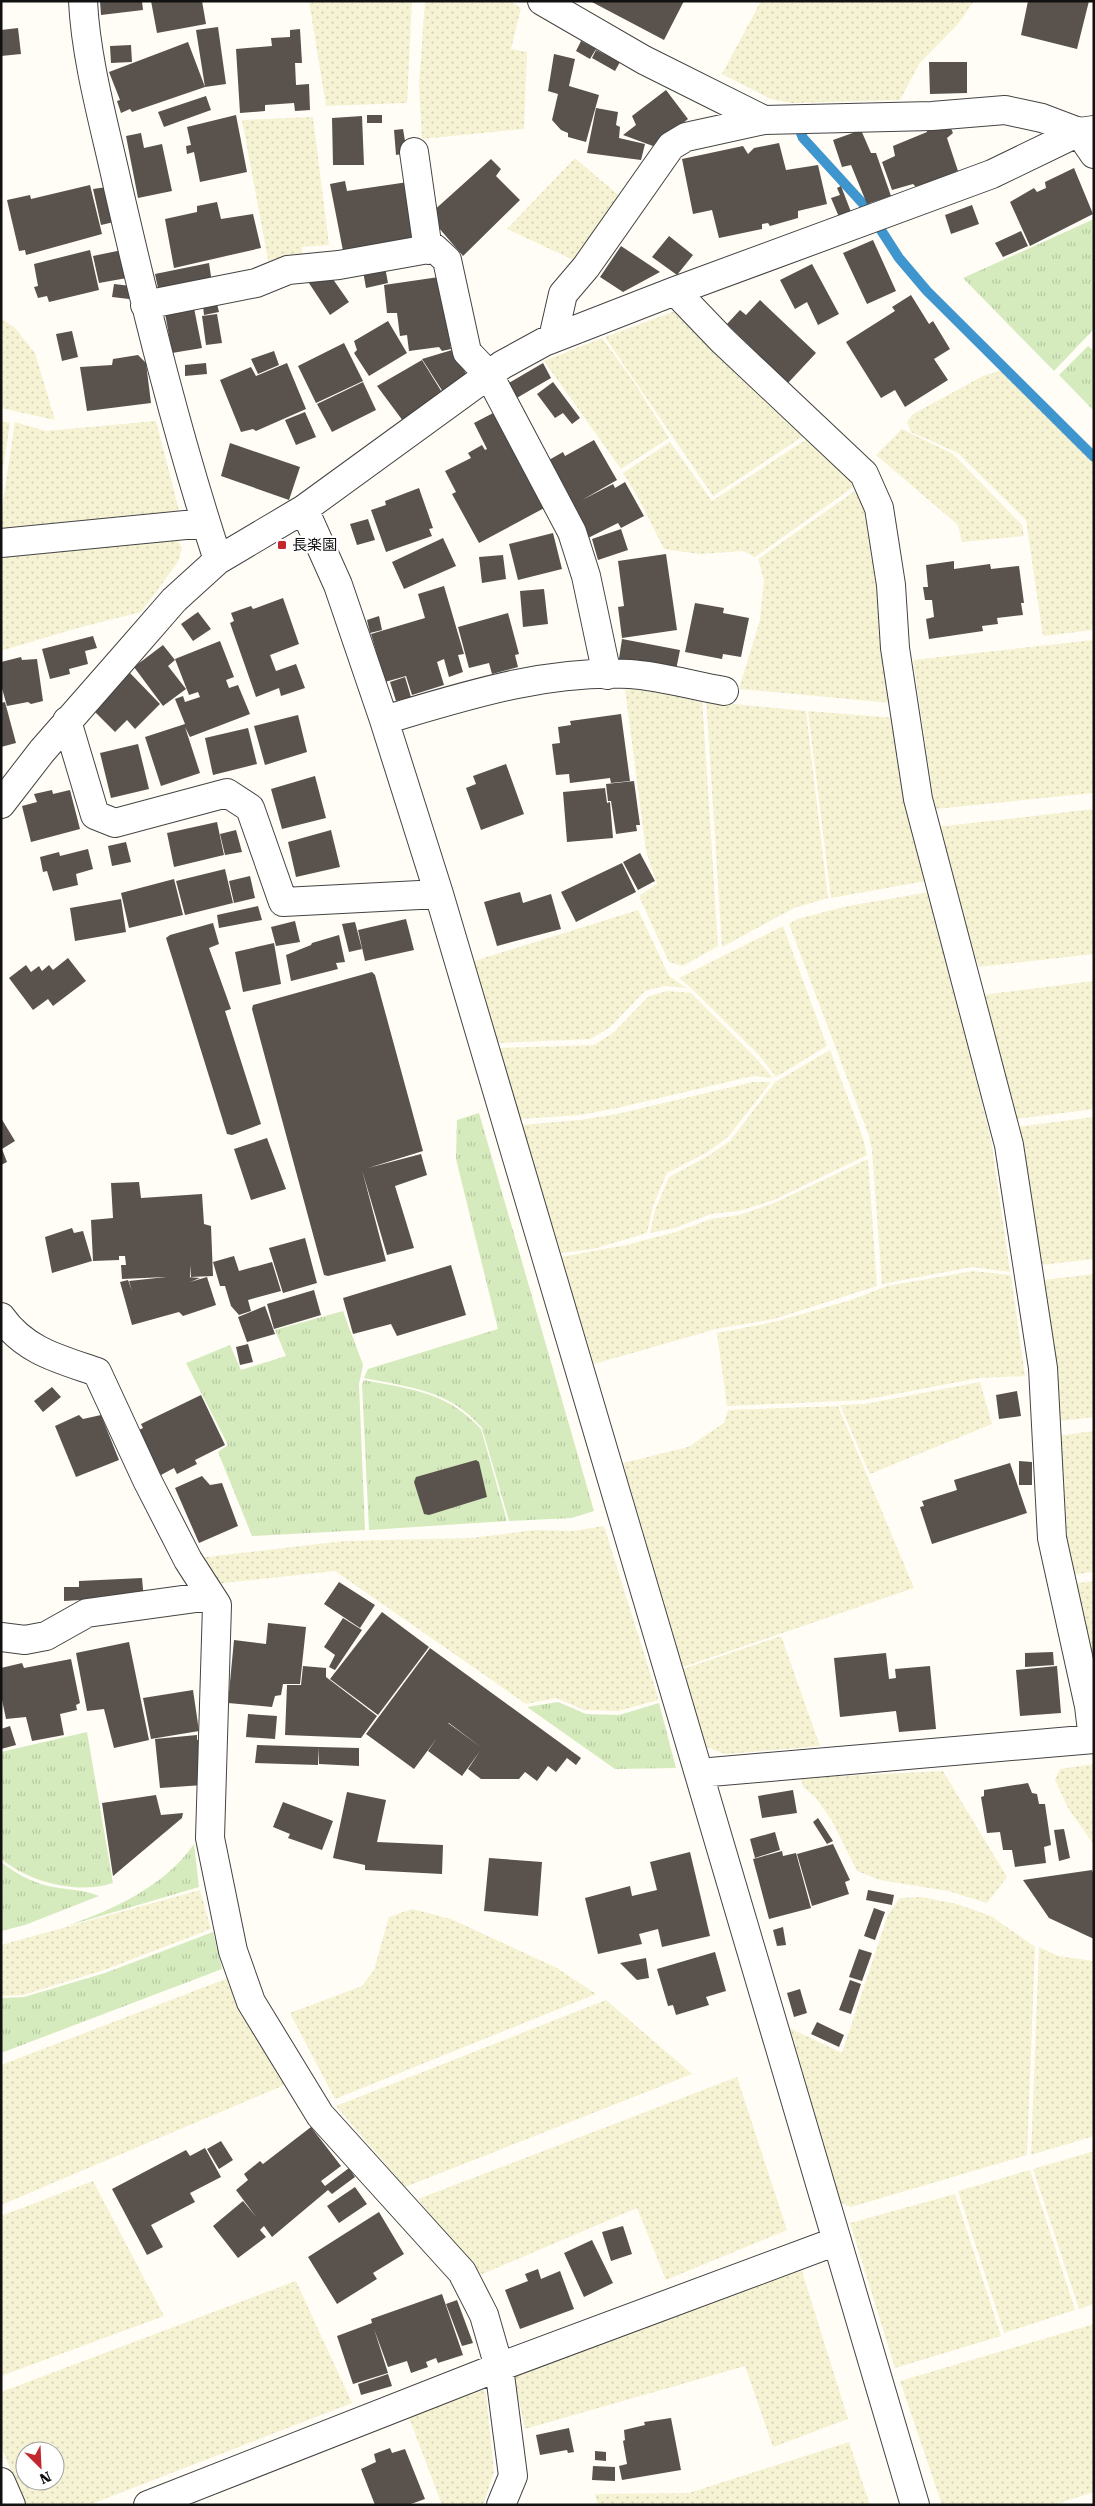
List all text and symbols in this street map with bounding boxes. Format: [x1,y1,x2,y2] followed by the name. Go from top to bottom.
[292,536,337,554] place label: 長楽園
[276,539,288,551] marker: 長楽園
[15,2441,65,2491] north arrow
[37,2468,53,2487] text: N

